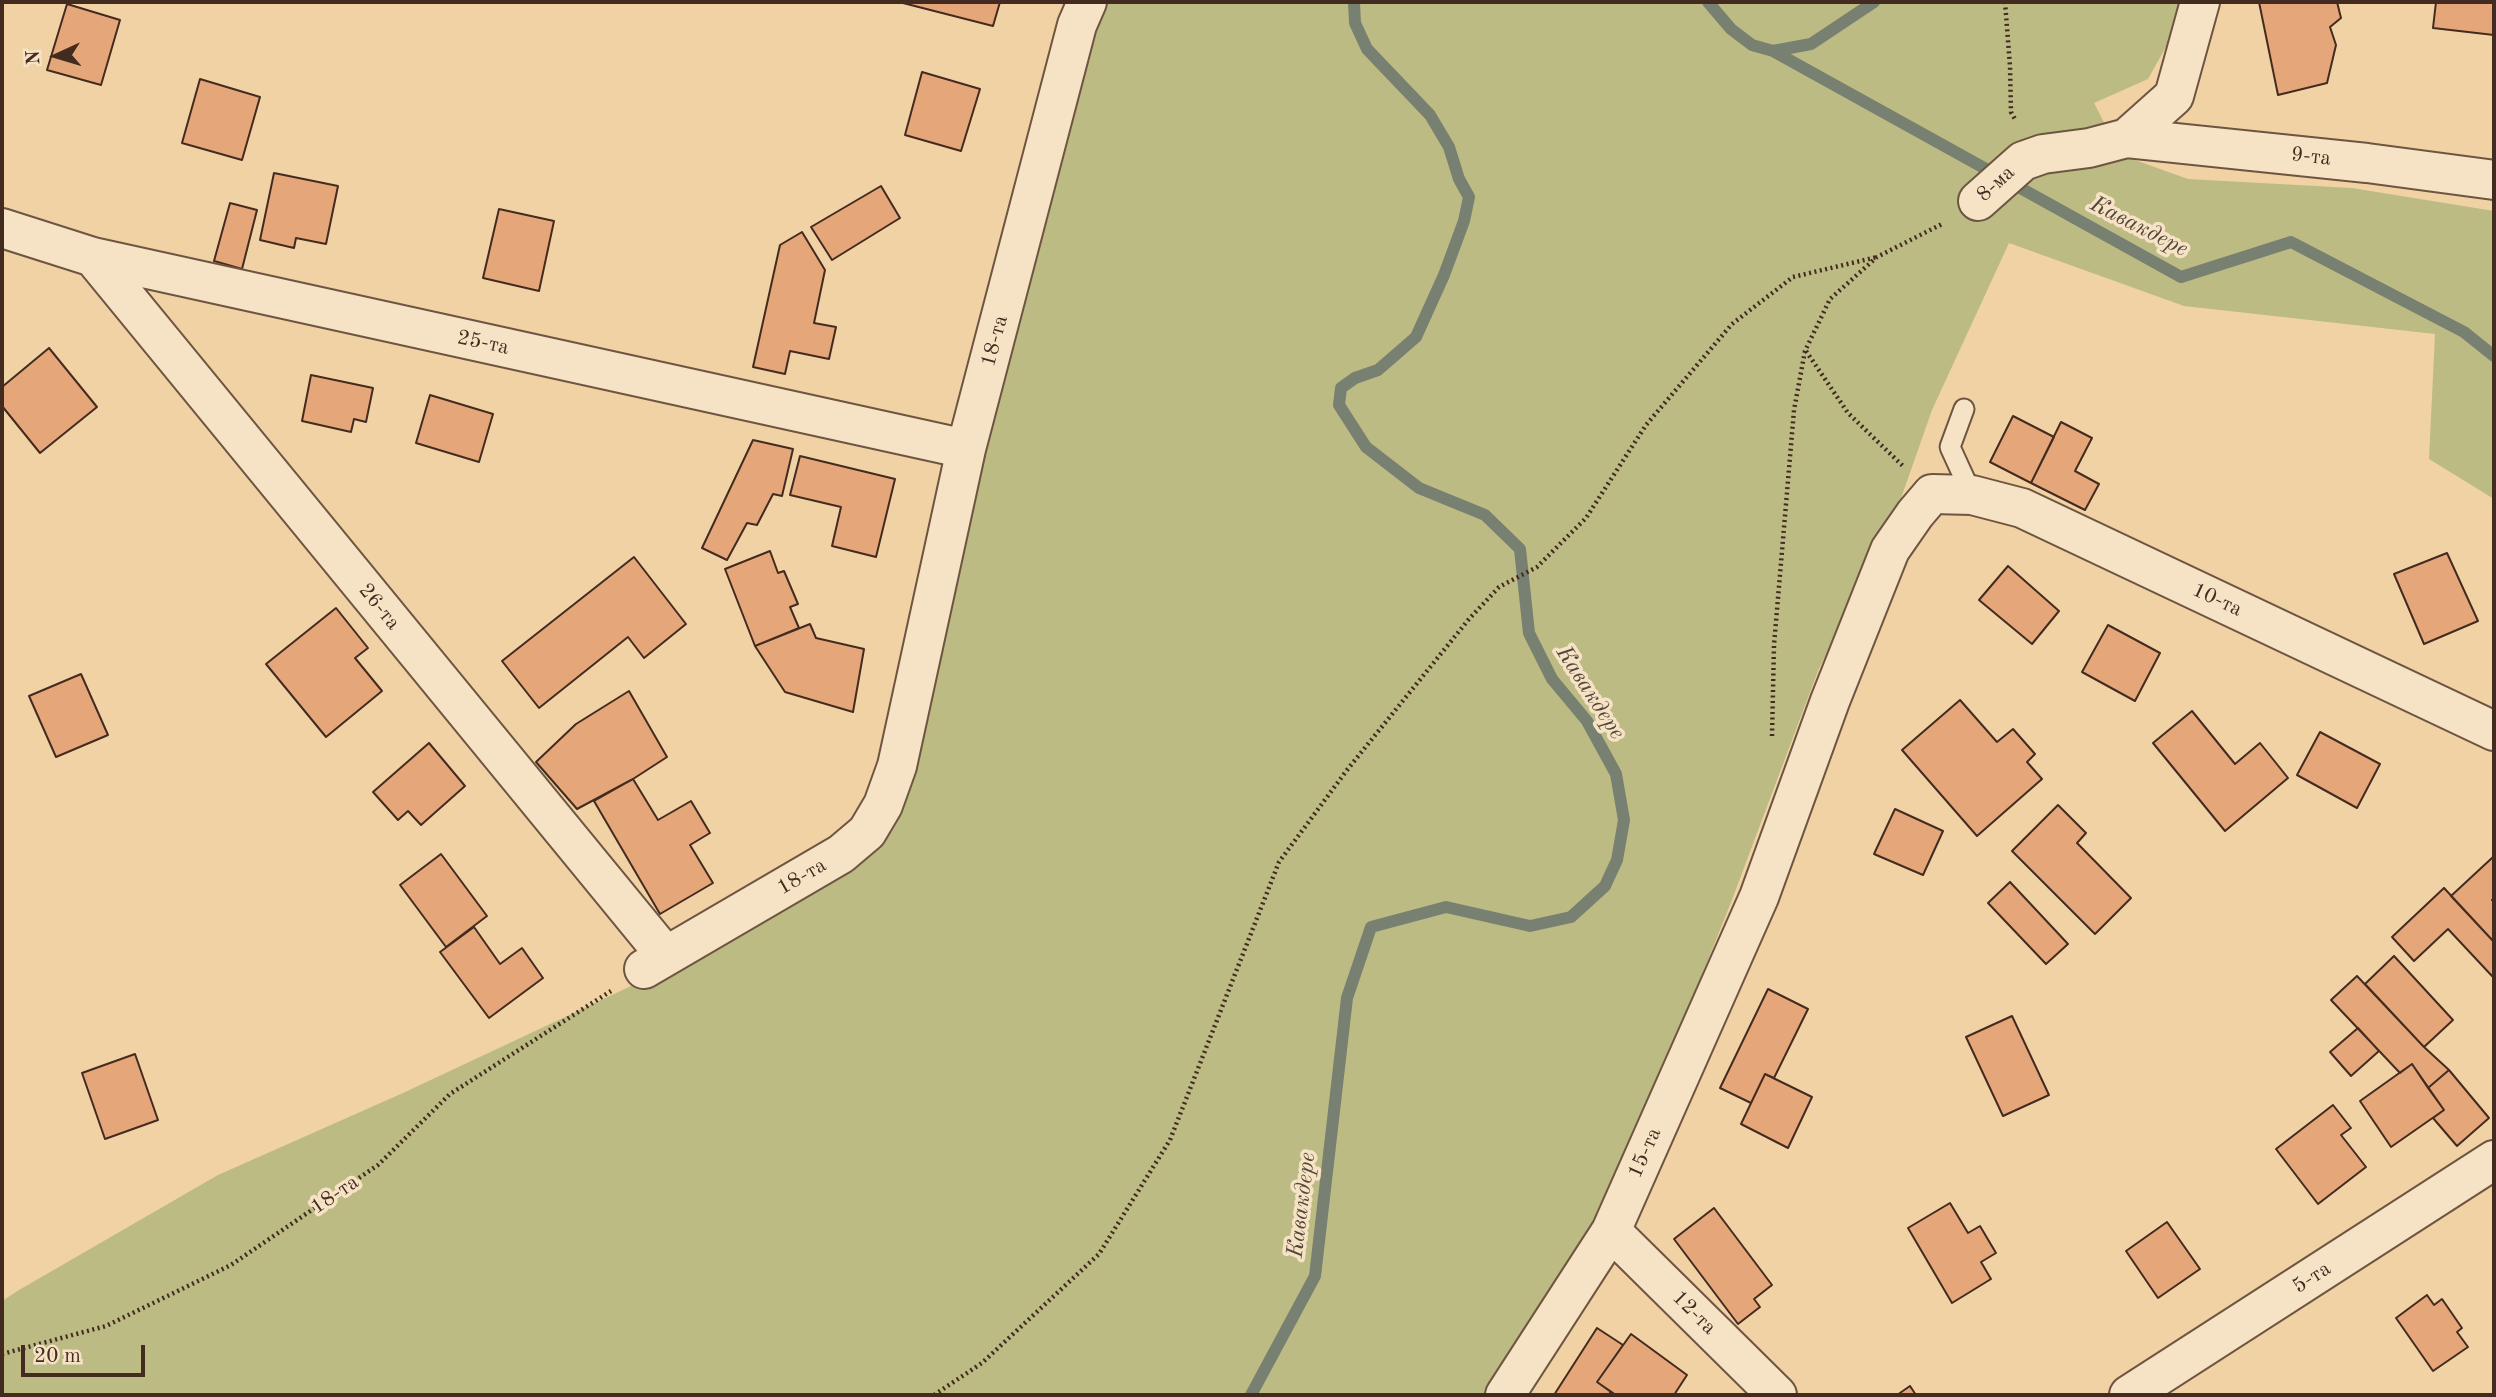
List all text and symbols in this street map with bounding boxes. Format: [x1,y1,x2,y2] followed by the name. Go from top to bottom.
[21,21,91,91] north arrow
[25,50,45,65] text: N
[2290,142,2332,172] street label: 9-та
[1972,160,2020,208] street label: 8-ма
[2086,191,2192,263] water label: Кавакдере
[976,312,1014,370] street label: 18-та
[455,325,511,361] street label: 25-та
[2188,578,2246,622] street label: 10-та
[353,579,405,635] street label: 26-та
[1550,641,1630,745] water label: Кавакдере
[773,853,831,901] street label: 18-та
[1623,1124,1667,1182] street label: 15-та
[1282,1151,1322,1259] water label: Кавакдере
[306,1170,364,1220] street label: 18-та
[2288,1256,2336,1300] street label: 5-та
[1667,1286,1721,1340] street label: 12-та
[24,1330,149,1374] scale bar
[34,1346,81,1367] text: 20 m

